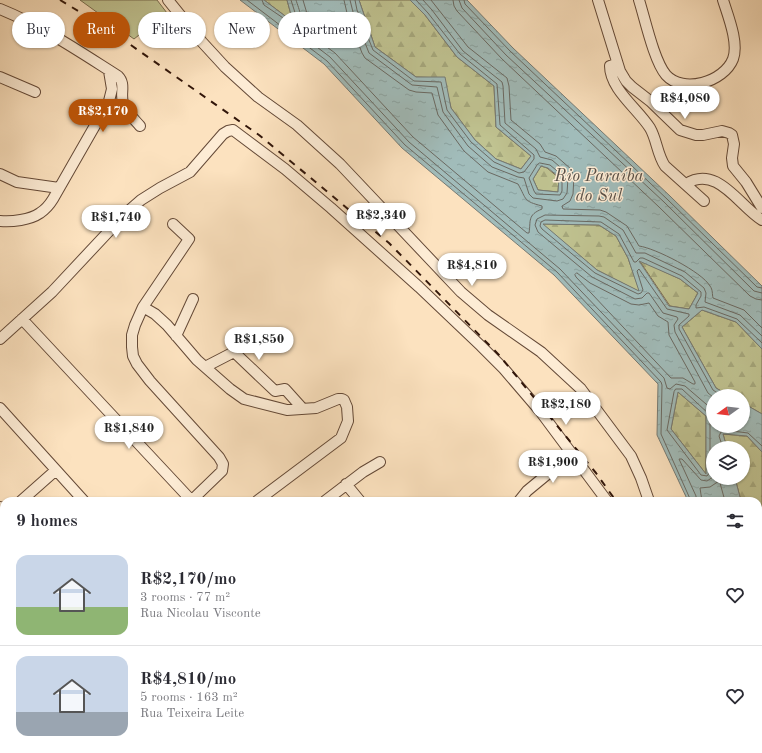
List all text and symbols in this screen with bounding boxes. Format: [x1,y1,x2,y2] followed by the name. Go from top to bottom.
[12,12,65,48] chip: Buy
[73,12,130,48] chip: Rent
[138,12,206,48] chip: Filters
[214,12,270,48] chip: New
[278,12,371,48] chip: Apartment
[648,86,722,120] pin: R$4,080
[660,92,710,105] text: R$4,080
[66,99,140,133] pin: R$2,170
[78,105,128,118] text: R$2,170
[553,168,644,205] water label: Rio Paraíba do Sul
[344,203,418,237] pin: R$2,340
[79,205,153,239] pin: R$1,740
[356,209,406,222] text: R$2,340
[91,211,141,224] text: R$1,740
[435,253,509,287] pin: R$4,810
[447,259,497,272] text: R$4,810
[222,327,296,361] pin: R$1,850
[234,333,284,346] text: R$1,850
[706,389,750,433] north arrow
[706,389,750,485] map controls
[529,392,603,426] pin: R$2,180
[541,398,591,411] text: R$2,180
[92,416,166,450] pin: R$1,840
[104,422,154,435] text: R$1,840
[706,441,750,485] button: layers
[516,450,590,484] pin: R$1,900
[528,456,578,469] text: R$1,900
[724,510,746,532] icon: filters
[16,513,78,530] text: 9 homes
[48,571,96,619] icon: home
[140,571,236,588] text: R$2,170/mo
[724,584,746,606] icon: heart
[140,591,230,604] text: 3 rooms · 77 m²
[140,607,261,620] text: Rua Nicolau Visconte
[140,671,236,688] text: R$4,810/mo
[48,672,96,720] icon: home
[724,685,746,707] icon: heart
[140,691,238,704] text: 5 rooms · 163 m²
[140,707,244,720] text: Rua Teixeira Leite

